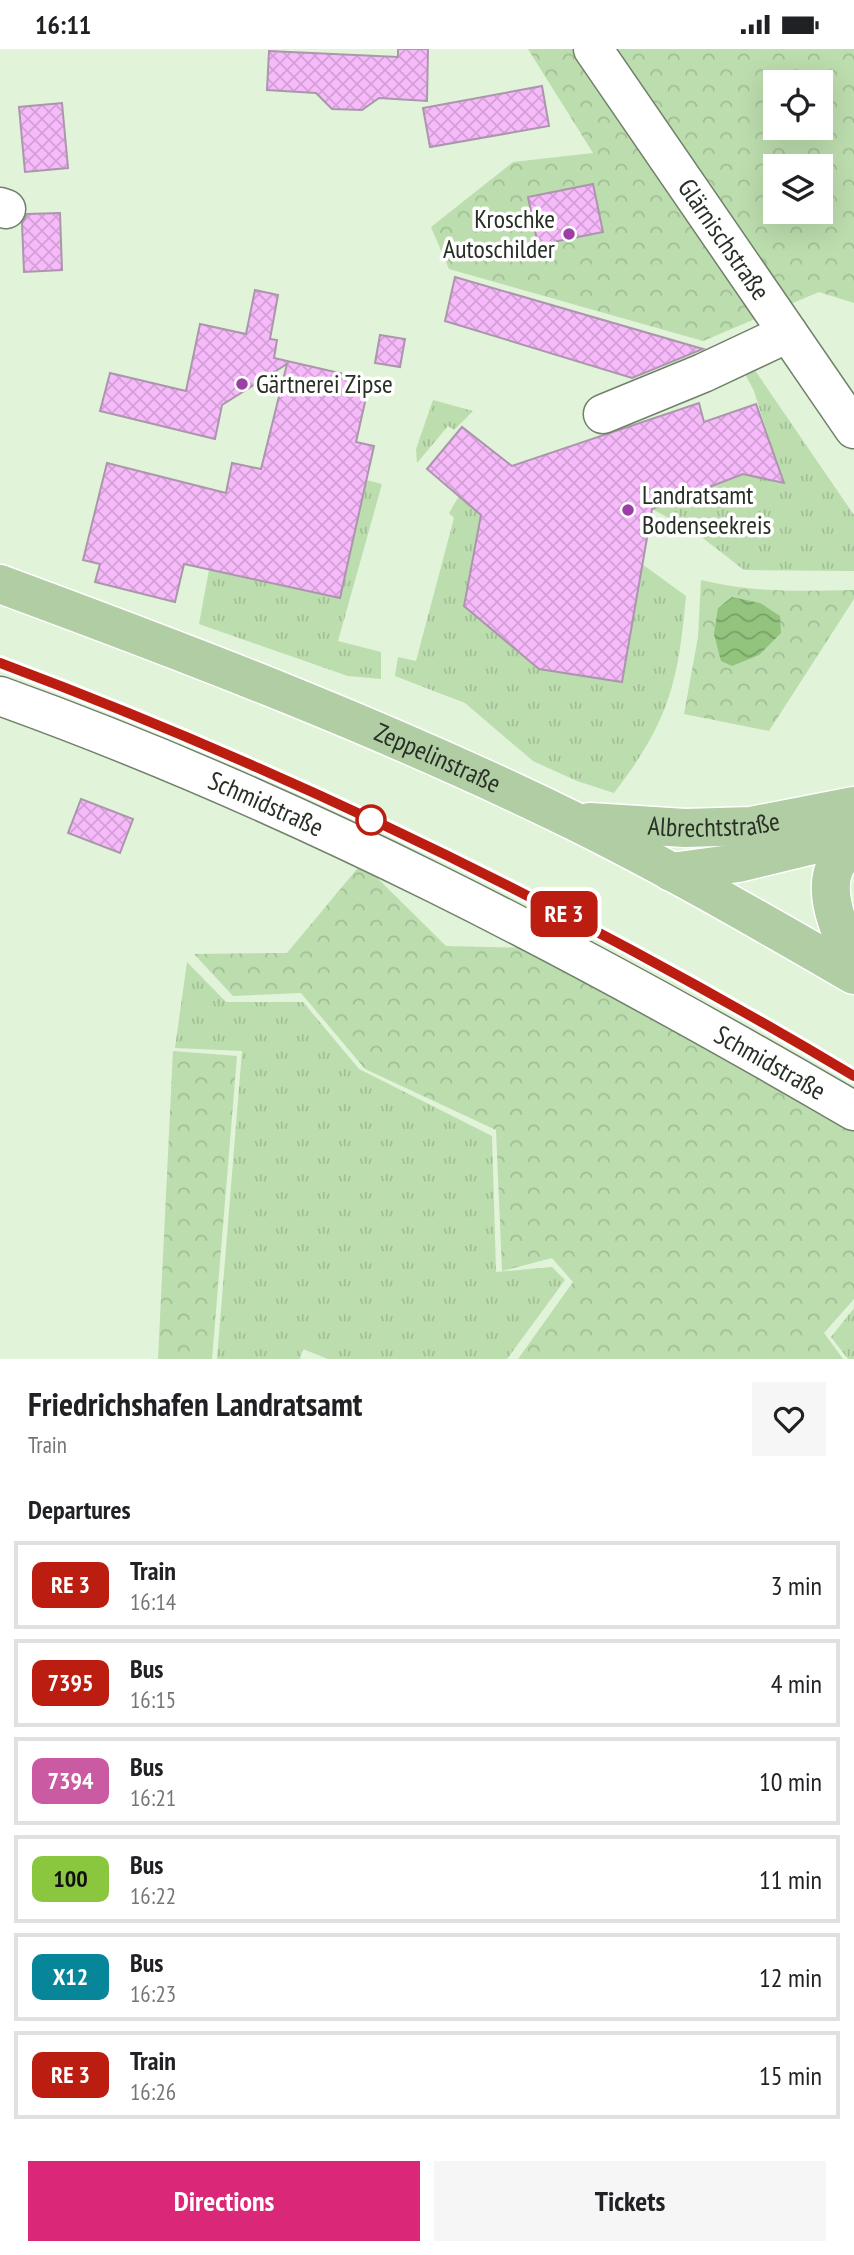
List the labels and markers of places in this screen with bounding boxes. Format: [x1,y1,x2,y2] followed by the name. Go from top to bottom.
[443,202,555,265] place label: Kroschke Autoschilder
[561,226,577,242] marker: Kroschke Autoschilder
[256,367,393,400] place label: Gärtnerei Zipse
[234,376,250,392] marker: Gärtnerei Zipse
[642,478,771,541] place label: Landratsamt Bodenseekreis
[620,502,636,518] marker: Landratsamt Bodenseekreis
[356,805,386,835] unlabelled marker

